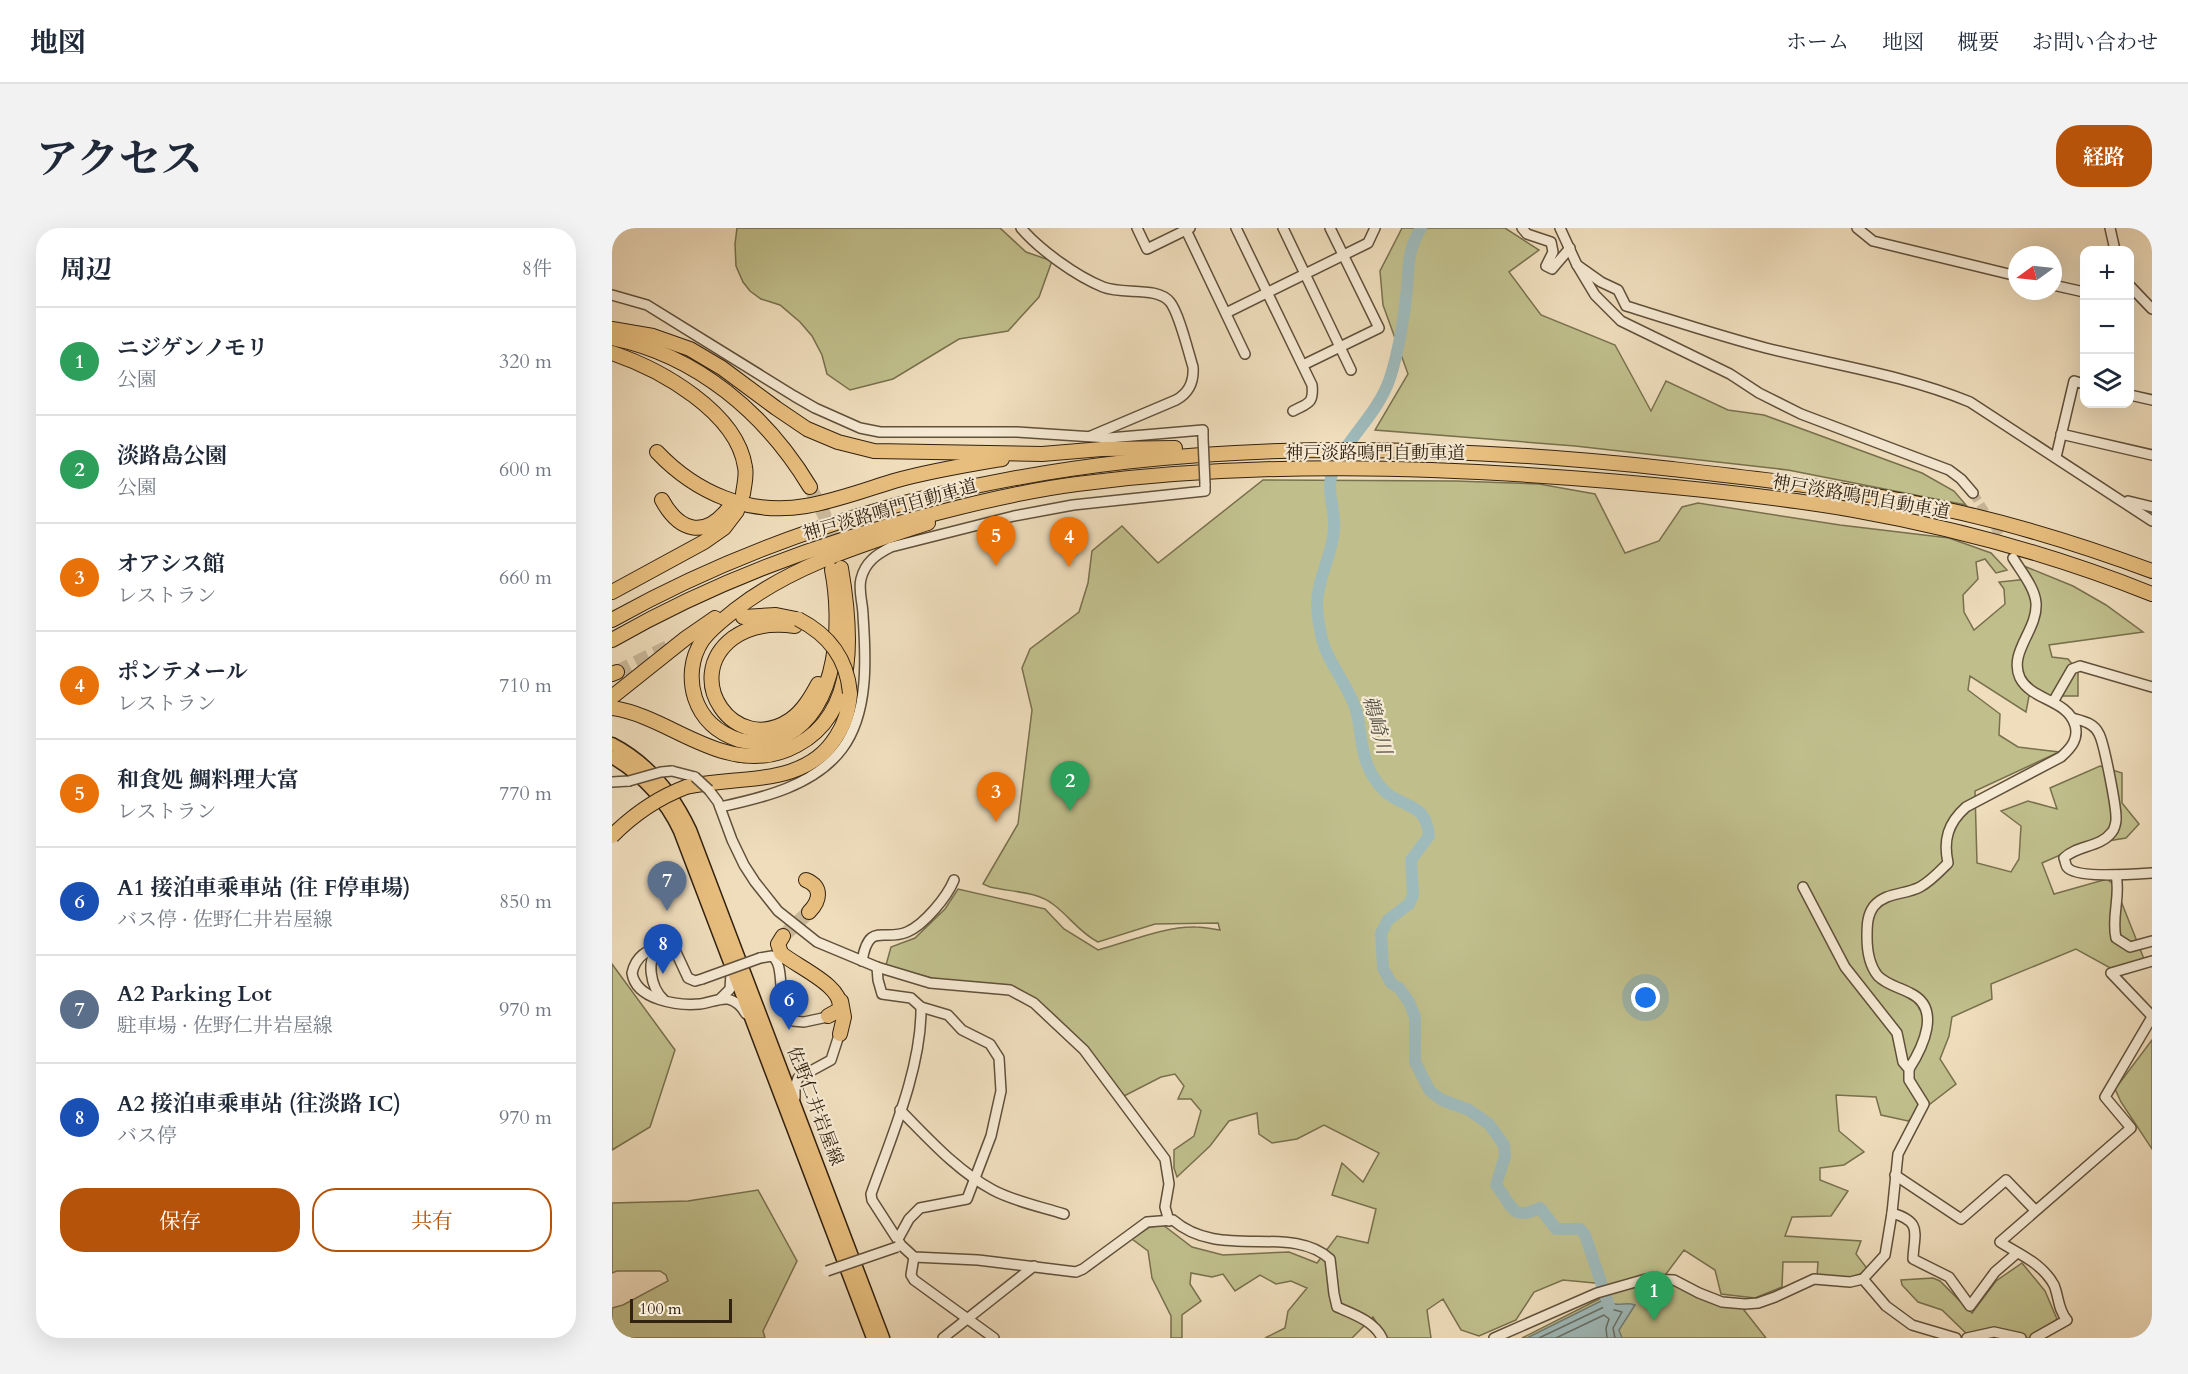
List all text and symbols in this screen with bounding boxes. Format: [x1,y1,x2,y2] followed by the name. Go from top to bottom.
[30,24,86,62] text: 地図
[1786,28,1849,57] text: ホーム
[1882,28,1924,57] text: 地図
[1957,28,1999,57] text: 概要
[2032,28,2158,57] text: お問い合わせ
[2056,125,2152,187] button: 経路
[36,131,203,188] text: アクセス
[2008,246,2062,300] north arrow
[2080,246,2134,408] map controls
[2080,246,2134,300] button: +
[60,252,112,287] text: 周辺
[522,255,552,282] text: 8件
[2080,300,2134,354] button: −
[117,333,268,363] text: ニジゲンノモリ
[74,348,85,375] text: 1
[499,348,552,375] text: 320 m
[2080,354,2134,408] button: layers
[117,366,157,393] text: 公園
[117,441,227,471] text: 淡路島公園
[1285,441,1465,466] street label: 神戸淡路鳴門自動車道
[74,456,85,483] text: 2
[499,456,552,483] text: 600 m
[1770,469,1952,525] street label: 神戸淡路鳴門自動車道
[800,473,980,547] street label: 神戸淡路鳴門自動車道
[117,474,157,501] text: 公園
[976,516,1016,566] pin: 5
[1050,518,1088,567] pin: 4
[117,549,225,579] text: オアシス館
[74,564,85,591] text: 3
[499,564,552,591] text: 660 m
[117,582,216,609] text: レストラン
[117,657,248,687] text: ポンテメール
[74,672,85,699] text: 4
[499,672,552,699] text: 710 m
[117,690,216,717] text: レストラン
[1356,693,1398,759] water label: 鵜崎川
[1050,762,1090,811] pin: 2
[117,765,299,795] text: 和食処 鯛料理大富
[976,772,1016,822] pin: 3
[74,780,85,807] text: 5
[499,780,552,807] text: 770 m
[117,798,216,825] text: レストラン
[648,862,686,911] pin: 7
[117,873,411,903] text: A1 接泊車乘車站 (往 F停車場)
[74,888,85,915] text: 6
[499,888,552,915] text: 850 m
[117,906,333,933] text: バス停 · 佐野仁井岩屋線
[644,924,682,974] pin: 8
[117,979,272,1009] text: A2 Parking Lot
[770,980,808,1030] pin: 6
[1631,983,1660,1012] your location
[74,996,85,1023] text: 7
[499,996,552,1023] text: 970 m
[117,1012,333,1039] text: 駐車場 · 佐野仁井岩屋線
[781,1043,849,1169] street label: 佐野仁井岩屋線
[117,1089,401,1119] text: A2 接泊車乘車站 (往淡路 IC)
[74,1104,85,1131] text: 8
[499,1104,552,1131] text: 970 m
[117,1122,177,1149] text: バス停
[60,1188,300,1252] button: 保存
[312,1188,552,1252] button: 共有
[1634,1272,1674,1321] pin: 1
[630,1296,732,1324] scale bar
[639,1298,681,1320] text: 100 m

